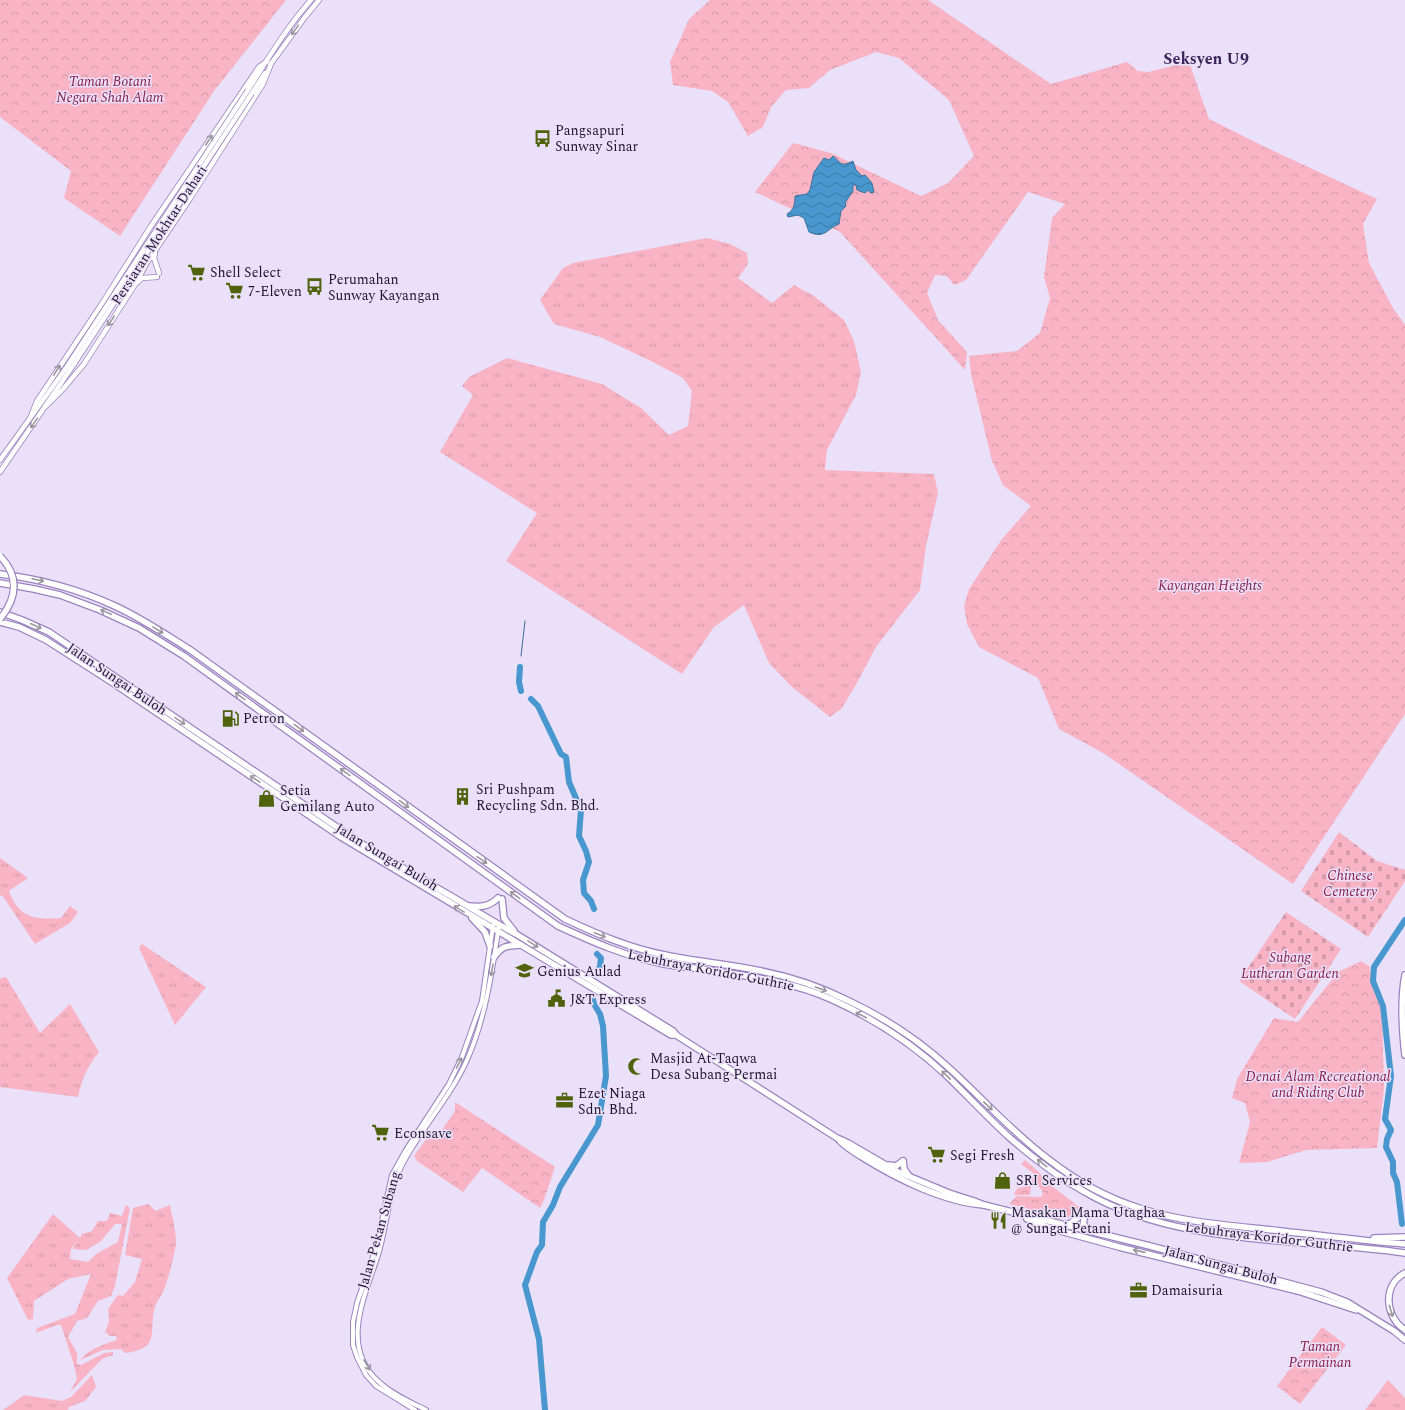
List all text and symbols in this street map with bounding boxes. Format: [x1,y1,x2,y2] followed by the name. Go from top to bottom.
[291,25,299,36] one-way arrow
[1163,47,1249,71] district label: Seksyen U9
[56,71,164,108] park label: Taman Botani Negara Shah Alam
[555,120,639,157] place label: Pangsapuri Sunway Sinar
[532,128,552,148] bus stop icon: Pangsapuri Sunway Sinar
[205,135,213,146] one-way arrow
[106,161,212,309] street label: Persiaran Mokhtar Dahari
[187,262,207,282] supermarket icon: Shell Select
[210,262,281,283] place label: Shell Select
[328,269,440,306] place label: Perumahan Sunway Kayangan
[305,277,325,297] bus stop icon: Perumahan Sunway Kayangan
[225,281,245,301] supermarket icon: 7-Eleven
[248,281,302,302] place label: 7-Eleven
[107,315,115,326] one-way arrow
[53,365,61,376] one-way arrow
[30,418,38,429] one-way arrow
[1158,575,1262,596] park label: Kayangan Heights
[32,577,45,585] one-way arrow
[101,608,113,616] one-way arrow
[30,623,42,630] one-way arrow
[152,626,163,634] one-way arrow
[63,638,171,720] street label: Jalan Sungai Buloh
[234,692,245,701] one-way arrow
[220,708,240,728] fuel station icon: Petron
[243,708,285,729] place label: Petron
[174,717,185,725] one-way arrow
[293,724,304,732] one-way arrow
[340,768,351,777] one-way arrow
[250,775,261,783] one-way arrow
[476,779,599,816] place label: Sri Pushpam Recycling Sdn. Bhd.
[280,780,375,817] place label: Setia Gemilang Auto
[453,787,473,807] building icon: Sri Pushpam Recycling Sdn. Bhd.
[257,788,277,808] shop icon: Setia Gemilang Auto
[399,800,410,808] one-way arrow
[331,818,443,896] street label: Jalan Sungai Buloh
[476,856,487,864] one-way arrow
[1323,865,1378,902] park label: Chinese Cemetery
[510,891,521,899] one-way arrow
[453,904,465,912] one-way arrow
[593,932,605,940] one-way arrow
[527,941,539,949] one-way arrow
[626,944,796,996] street label: Lebuhraya Koridor Guthrie
[1241,947,1340,984] park label: Subang Lutheran Garden
[514,961,534,981] school or university icon: Genius Aulad
[537,961,621,982] place label: Genius Aulad
[488,963,496,976] one-way arrow
[814,985,826,993] one-way arrow
[547,989,567,1009] public building icon: J&T Express
[570,989,646,1010] place label: J&T Express
[855,1011,867,1018] one-way arrow
[650,1048,777,1085] place label: Masjid At-Taqwa Desa Subang Permai
[627,1056,647,1076] mosque icon: Masjid At-Taqwa Desa Subang Permai
[456,1057,463,1069] one-way arrow
[1246,1066,1391,1103] park label: Denai Alam Recreational and Riding Club
[941,1071,951,1080] one-way arrow
[578,1083,646,1120] place label: Ezet Niaga Sdn. Bhd.
[555,1091,575,1111] office icon: Ezet Niaga Sdn. Bhd.
[983,1101,993,1111] one-way arrow
[371,1123,391,1143] supermarket icon: Econsave
[394,1123,452,1144] place label: Econsave
[927,1145,947,1165] supermarket icon: Segi Fresh
[950,1145,1015,1166] place label: Segi Fresh
[1036,1159,1047,1168] one-way arrow
[352,1169,406,1291] street label: Jalan Pekan Subang
[993,1170,1013,1190] shop icon: SRI Services
[1016,1170,1092,1191] place label: SRI Services
[1011,1202,1165,1239] place label: Masakan Mama Utaghaa @ Sungai Petani
[988,1210,1008,1230] restaurant icon: Masakan Mama Utaghaa @ Sungai Petani
[1184,1216,1354,1258] street label: Lebuhraya Koridor Guthrie
[1162,1240,1280,1290] street label: Jalan Sungai Buloh
[1133,1247,1146,1255] one-way arrow
[1128,1280,1148,1300] office icon: Damaisuria
[1151,1280,1223,1301] place label: Damaisuria
[1388,1304,1395,1317] one-way arrow
[1289,1336,1352,1373] park label: Taman Permainan
[363,1360,371,1371] one-way arrow

